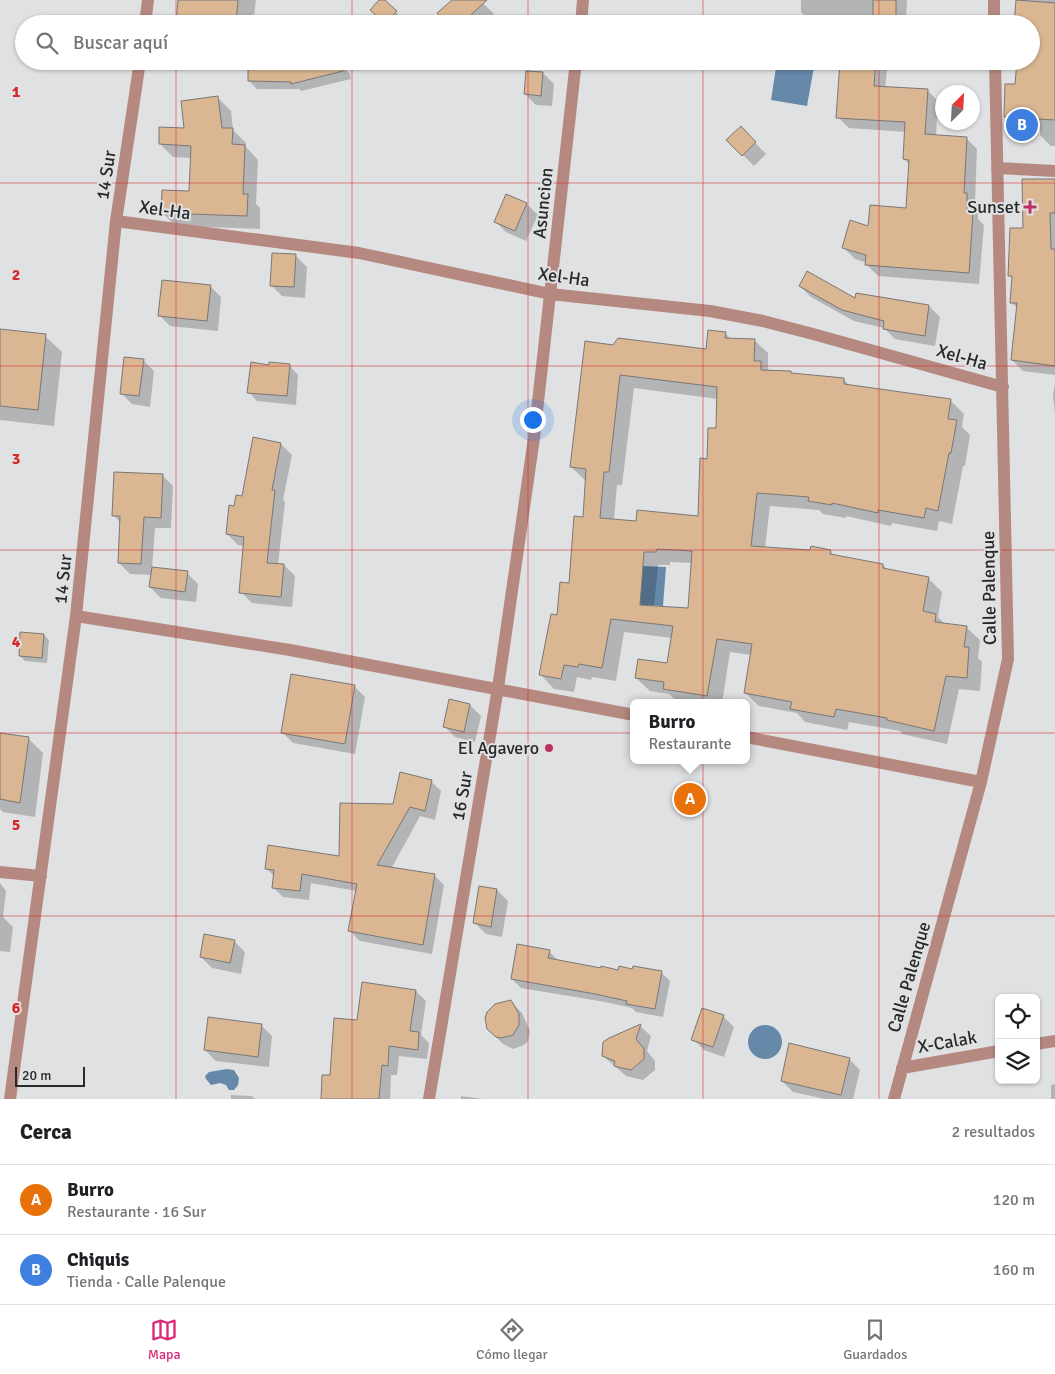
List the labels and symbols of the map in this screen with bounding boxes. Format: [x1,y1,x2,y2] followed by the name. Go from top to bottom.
[12,82,21,102] text: 1
[935,85,980,130] north arrow
[1006,106,1038,144] pin: B
[91,148,121,201] street label: 14 Sur
[528,166,558,240] street label: Asuncion
[138,195,192,225] street label: Xel-Ha
[967,196,1020,218] place label: Sunset
[1024,201,1036,213] marker: Sunset
[537,262,591,292] street label: Xel-Ha
[12,265,20,285] text: 2
[934,339,990,375] street label: Xel-Ha
[520,407,546,433] your location
[12,449,20,469] text: 3
[977,531,1001,645] street label: Calle Palenque
[49,553,77,605] street label: 14 Sur
[12,632,21,652] text: 4
[458,737,539,759] place label: El Agavero
[543,742,555,754] marker: El Agavero
[447,769,477,822] street label: 16 Sur
[674,780,706,818] pin: A
[12,815,20,835] text: 5
[883,919,935,1035] street label: Calle Palenque
[12,998,21,1018] text: 6
[916,1026,978,1058] street label: X-Calak
[15,1064,85,1087] scale bar

